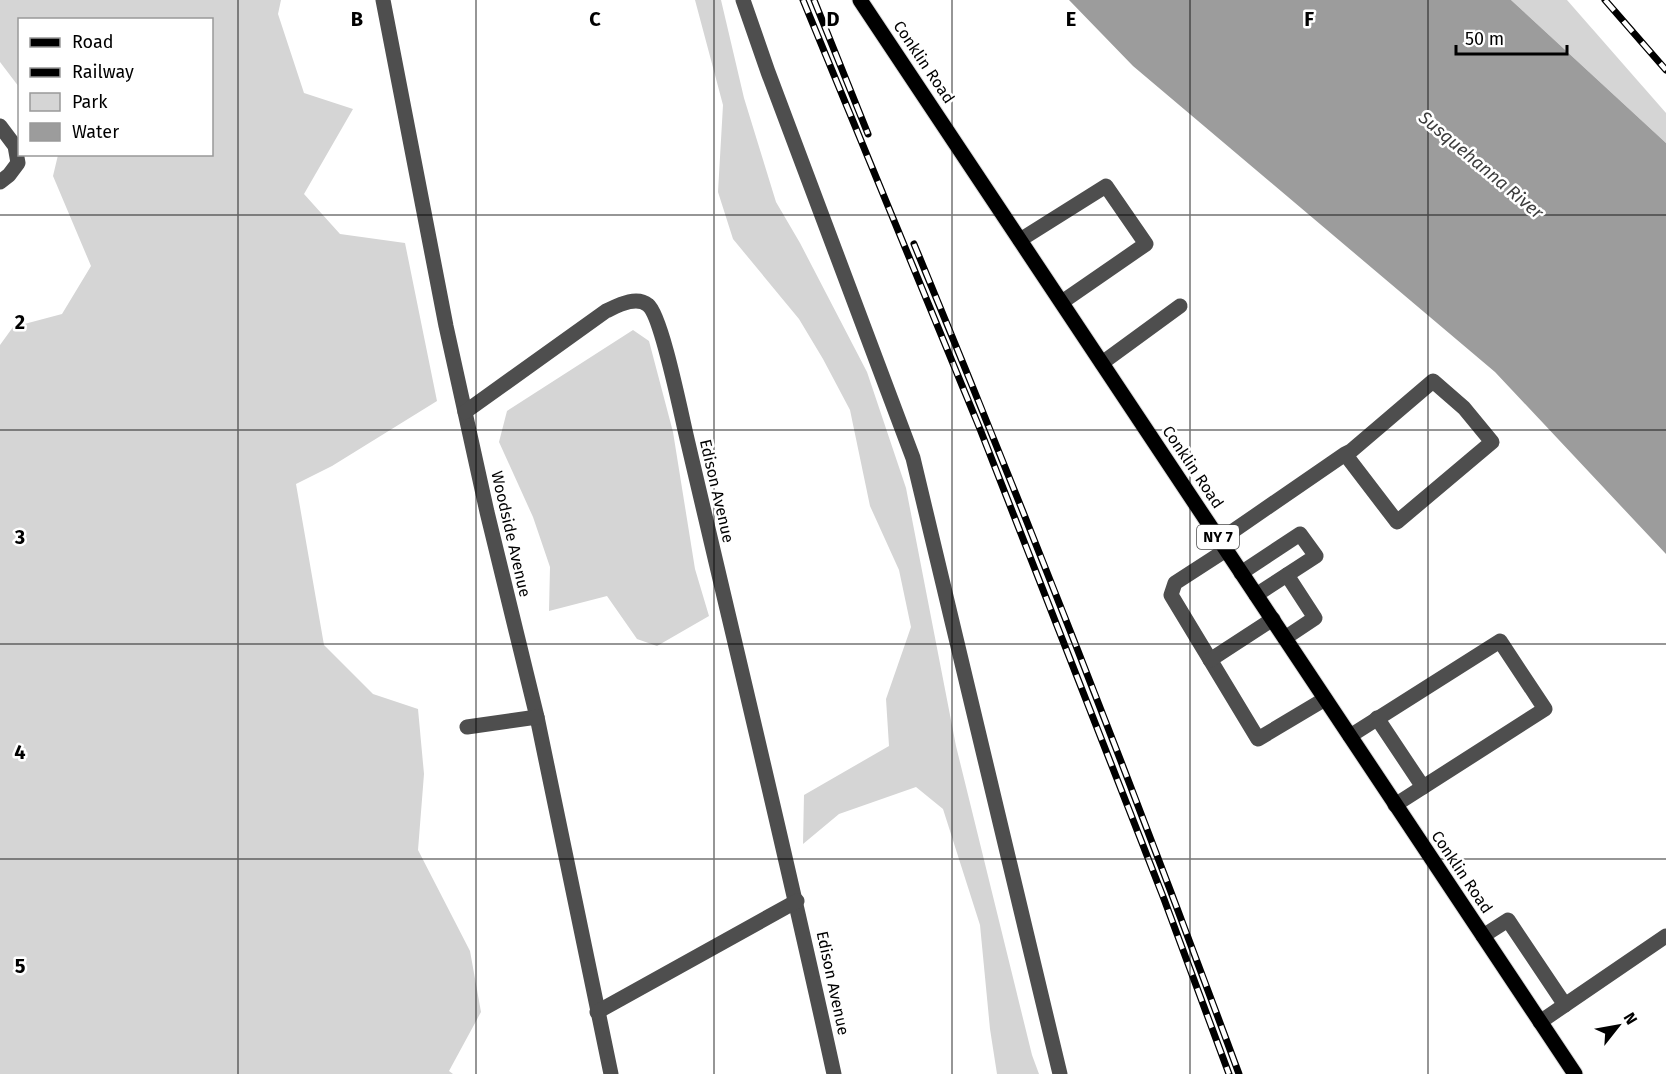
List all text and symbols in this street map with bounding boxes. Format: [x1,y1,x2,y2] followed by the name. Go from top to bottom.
[351,7,363,31] text: B
[589,7,601,31] text: C
[826,7,840,31] text: D
[1066,7,1076,31] text: E
[1304,7,1314,31] text: F
[889,17,959,107] street label: Conklin Road
[18,18,213,156] legend
[1456,18,1567,56] scale bar
[1465,28,1504,50] text: 50 m
[72,31,114,53] text: Road
[72,61,134,83] text: Railway
[72,91,108,113] text: Park
[1414,106,1549,224] water label: Susquehanna River
[72,121,119,143] text: Water
[15,310,25,334] text: 2
[1158,422,1228,512] street label: Conklin Road
[696,437,738,545] street label: Edison Avenue
[487,469,535,599] street label: Woodside Avenue
[14,525,25,549] text: 3
[1197,525,1239,549] road number: NY 7
[14,740,26,764] text: 4
[1427,827,1497,917] street label: Conklin Road
[813,929,853,1037] street label: Edison Avenue
[15,954,26,978] text: 5
[1588,996,1648,1056] north arrow
[1620,1009,1641,1028] text: N

